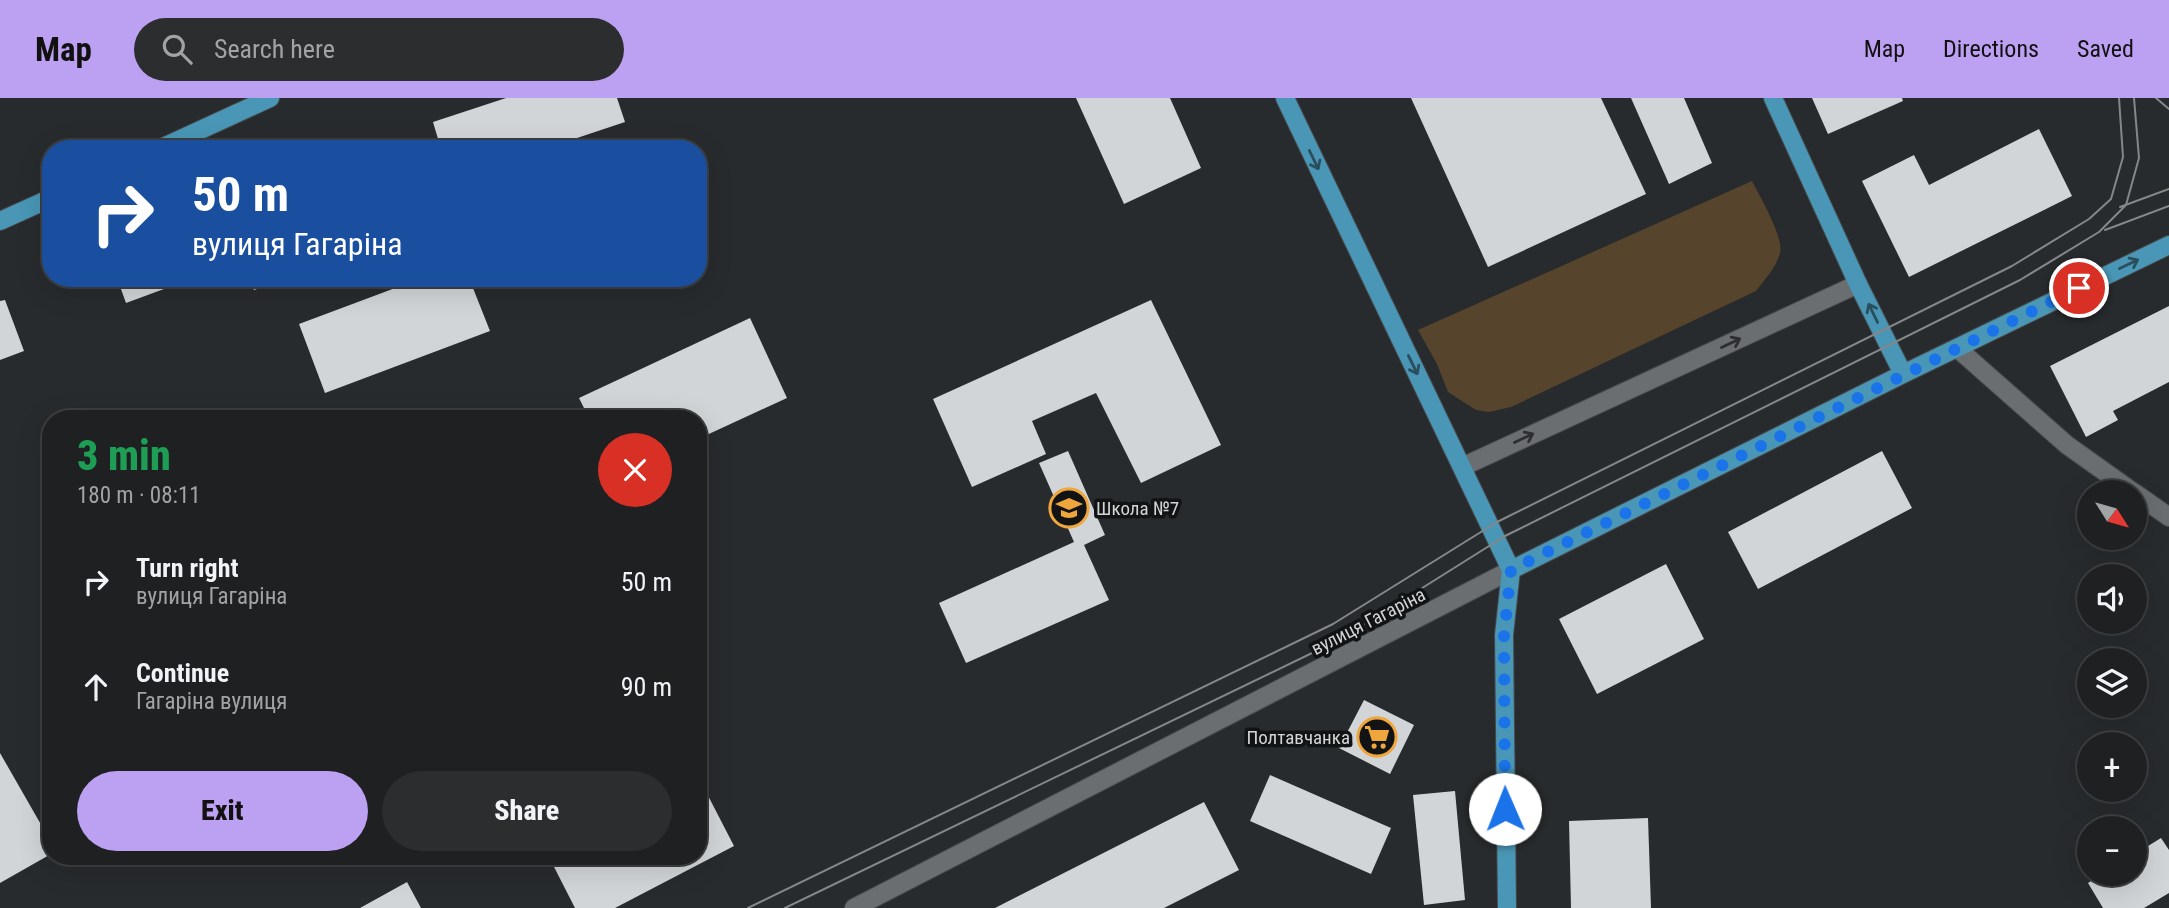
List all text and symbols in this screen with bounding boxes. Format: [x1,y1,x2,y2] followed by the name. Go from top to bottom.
[134,18,624,81] search box
[35,30,92,69] text: Map
[158,30,196,68] icon: search
[214,34,335,64] text: Search here
[1864,35,1905,63] text: Map
[1943,35,2039,63] text: Directions
[2077,35,2134,63] text: Saved
[1308,149,1322,170] one-way arrow
[192,166,289,223] text: 50 m
[77,168,168,259] icon: right
[192,225,403,263] text: вулиця Гагаріна
[2118,257,2139,271] one-way arrow
[2049,258,2109,318] pin
[2060,269,2098,307] icon: arrive
[1865,303,1879,324] one-way arrow
[1720,336,1741,349] one-way arrow
[1406,354,1420,375] one-way arrow
[77,431,171,480] text: 3 min
[1513,431,1534,445] one-way arrow
[598,433,672,507] button: close
[2077,480,2147,550] north arrow
[2077,480,2147,886] map controls
[77,482,201,509] text: 180 m · 08:11
[1048,487,1090,529] school or university icon: Школа №7
[1096,497,1179,520] place label: Школа №7
[136,553,238,583] text: Turn right
[77,563,115,601] icon: right
[2077,564,2147,634] button: sound
[621,567,672,597] text: 50 m
[136,583,287,610] text: вулиця Гагаріна
[1307,583,1429,660] street label: вулиця Гагаріна
[2077,648,2147,718] button: layers
[136,658,229,688] text: Continue
[77,668,115,706] icon: ahead
[621,672,672,702] text: 90 m
[136,688,287,715] text: Гагаріна вулиця
[1356,716,1398,758] supermarket icon: Полтавчанка
[1246,726,1350,749] place label: Полтавчанка
[2077,732,2147,802] button: +
[77,771,368,851] button: Exit
[382,771,672,851] button: Share
[1468,772,1542,846] position arrow
[2077,816,2147,886] button: −

